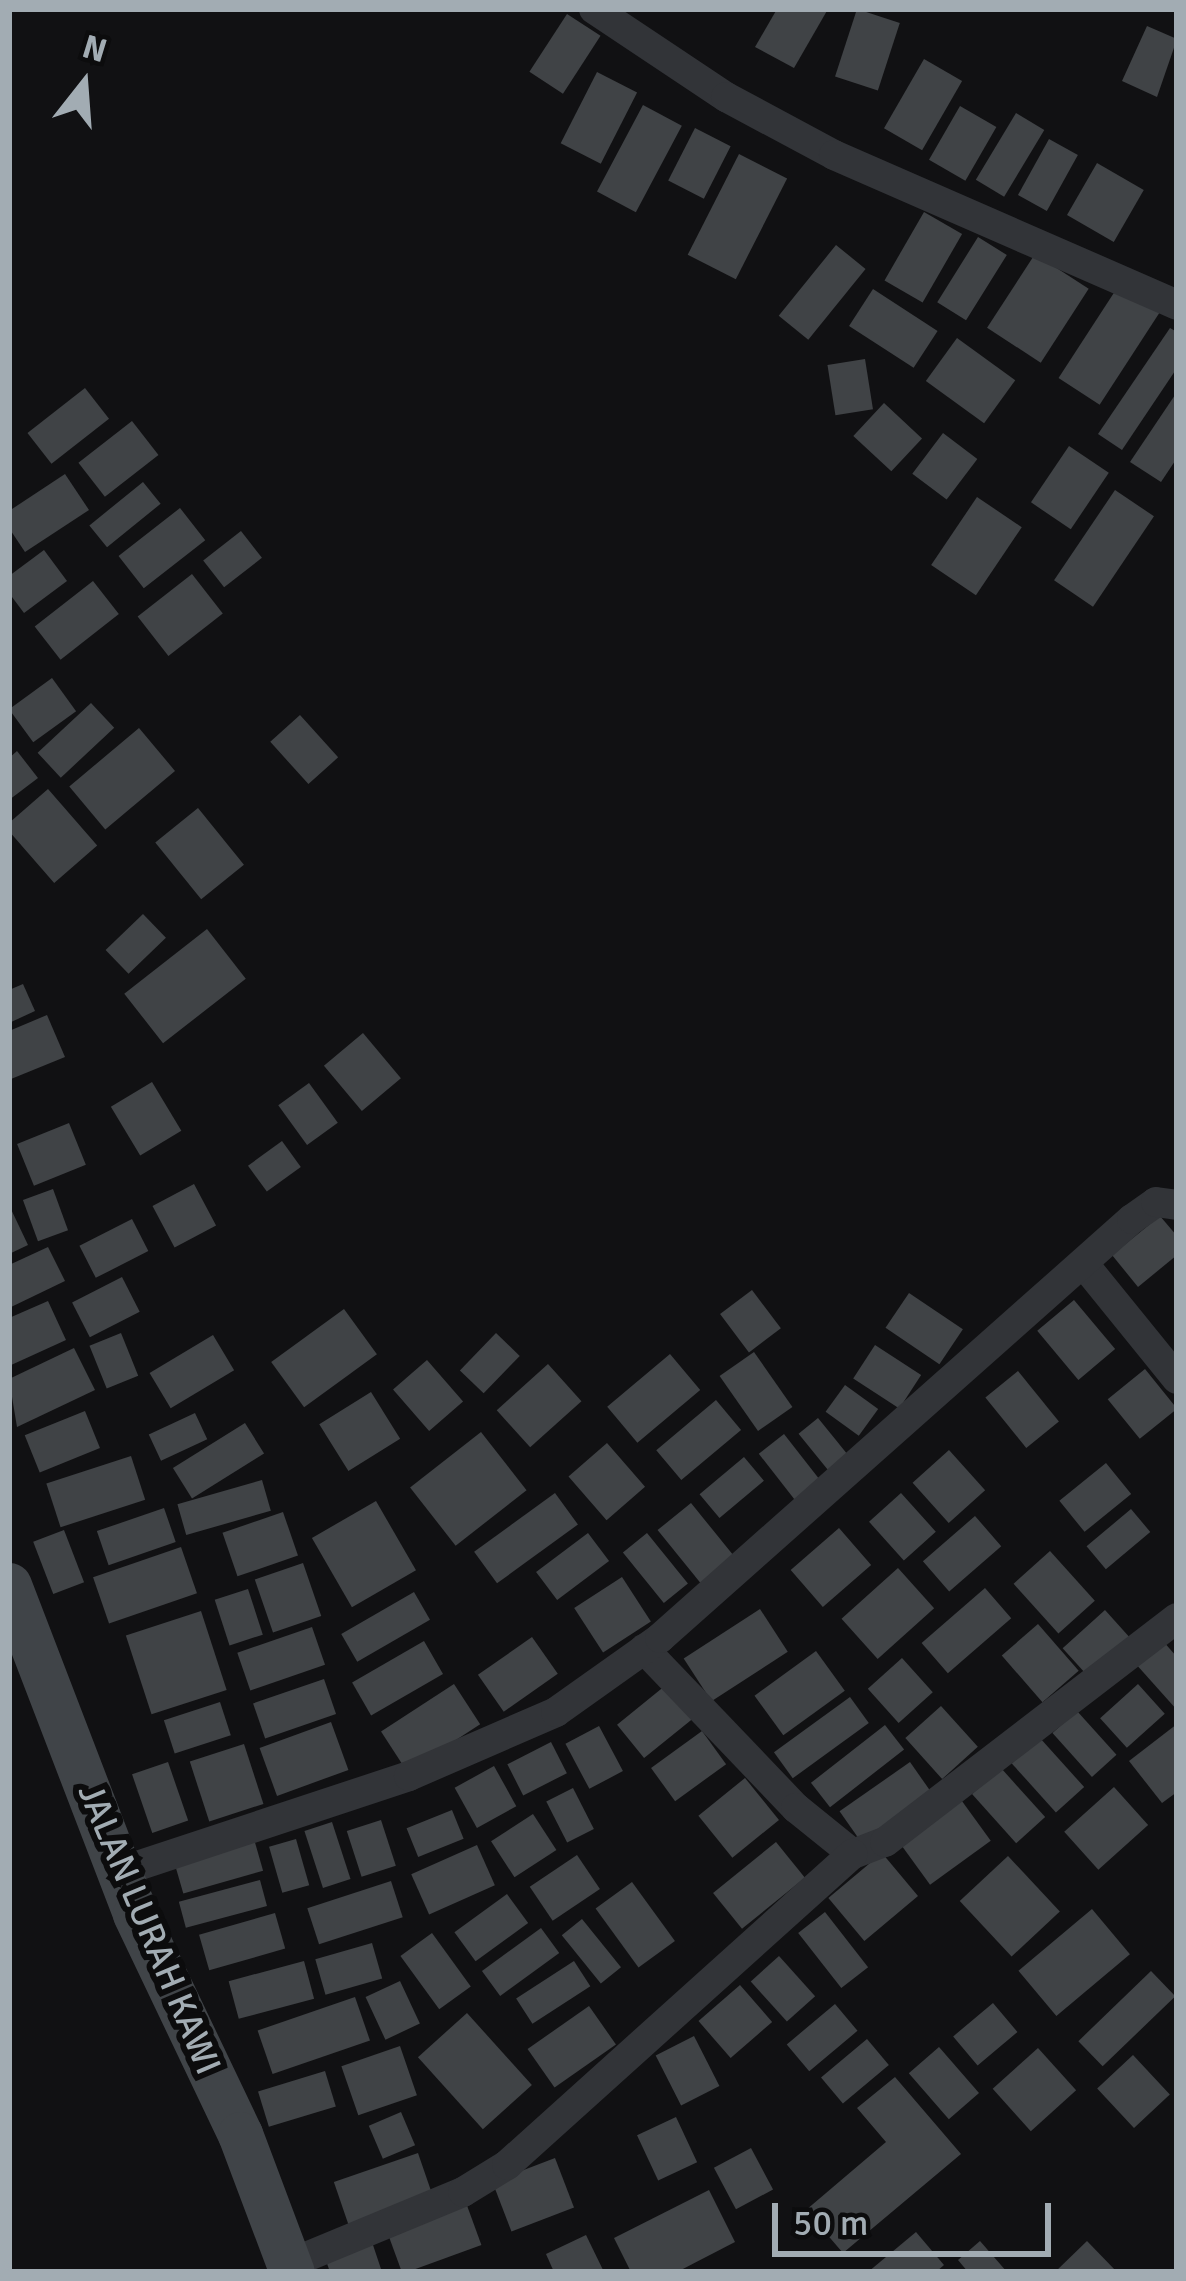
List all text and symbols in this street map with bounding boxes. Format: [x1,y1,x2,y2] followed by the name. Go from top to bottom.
[24,24,144,144] north arrow
[78,26,112,72] text: N
[68,1777,230,2081] street label: JALAN LURAH KAWI
[778,2179,1057,2253] scale bar
[793,2201,869,2246] text: 50 m

